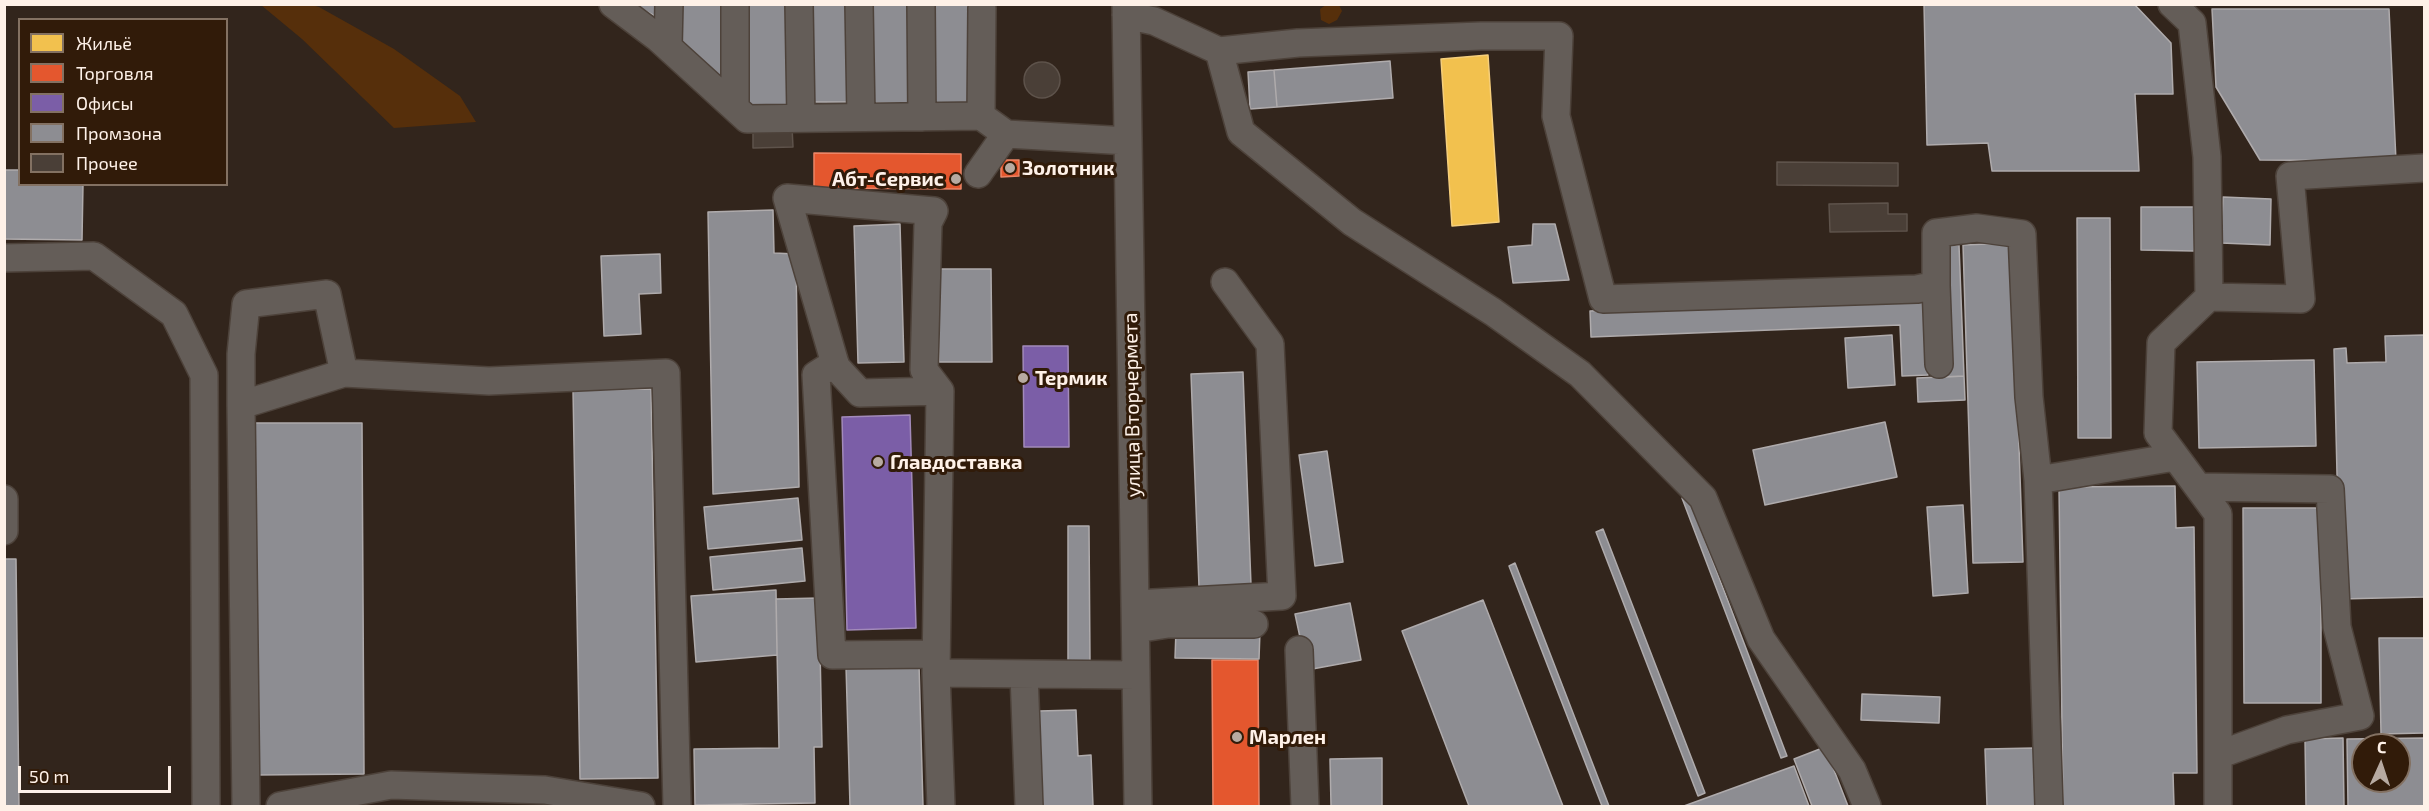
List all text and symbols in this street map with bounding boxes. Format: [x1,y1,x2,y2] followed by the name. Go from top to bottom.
[18,18,228,186] legend
[76,32,132,54] text: Жильё
[76,62,154,84] text: Торговля
[76,92,133,114] text: Офисы
[76,122,162,144] text: Промзона
[76,152,138,174] text: Прочее
[1022,156,1115,180] place label: Золотник
[1003,161,1017,175] marker: Золотник
[832,167,944,191] place label: Абт-Сервис
[949,172,963,186] marker: Абт-Сервис
[1118,312,1146,498] street label: улица Вторчермета
[1035,366,1108,390] place label: Термик
[1016,371,1030,385] marker: Термик
[890,450,1022,474] place label: Главдоставка
[871,455,885,469] marker: Главдоставка
[1249,725,1326,749] place label: Марлен
[1230,730,1244,744] marker: Марлен
[2351,733,2411,793] north arrow
[2377,737,2387,756] text: С
[21,754,174,792] scale bar
[29,765,69,787] text: 50 m

